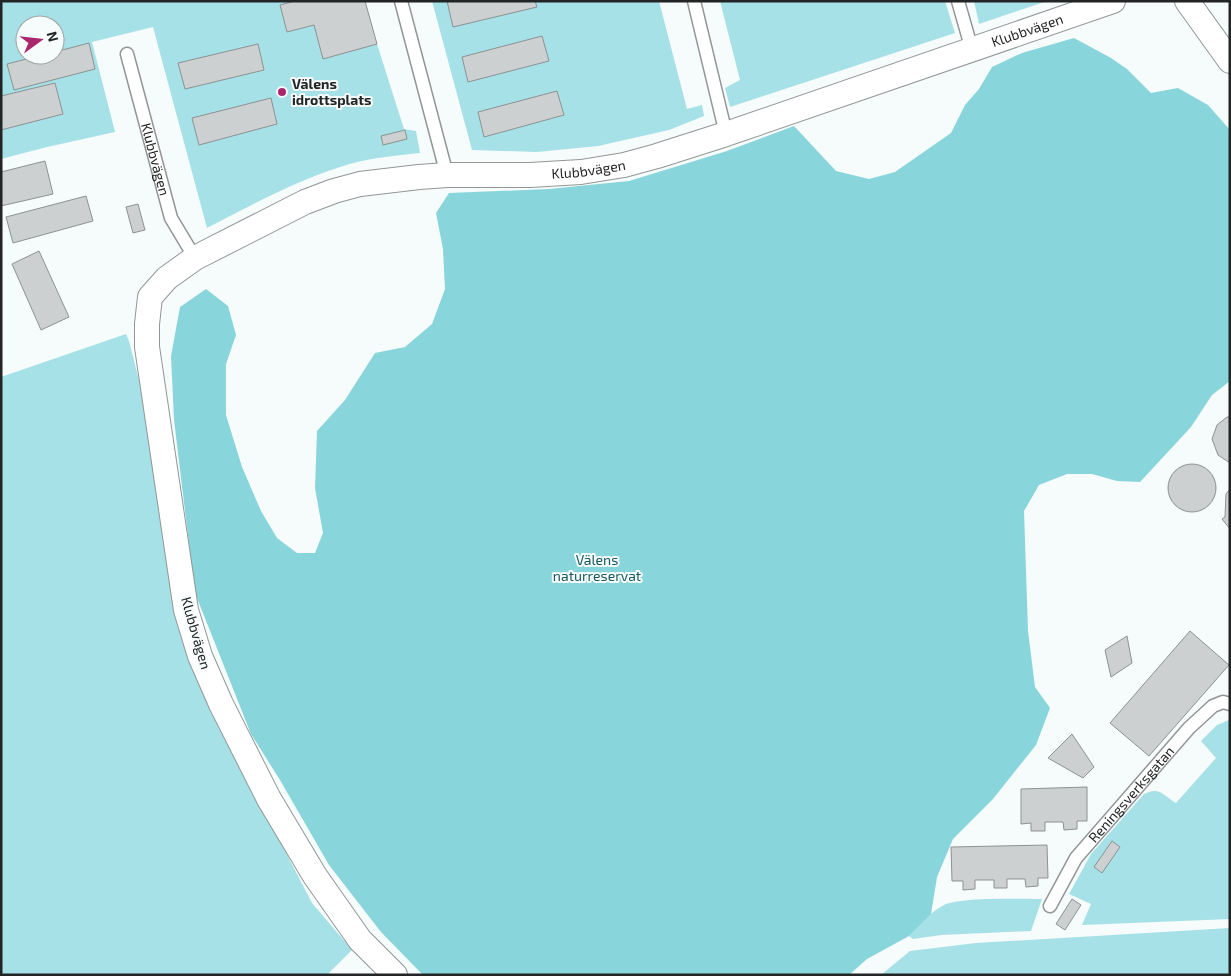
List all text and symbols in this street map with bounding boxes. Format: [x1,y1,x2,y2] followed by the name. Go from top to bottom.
[989,10,1065,50] street label: Klubbvägen
[15,15,65,65] north arrow
[44,29,63,44] text: N
[292,75,371,108] place label: Välens idrottsplats
[276,86,288,98] marker: Välens idrottsplats
[138,121,174,197] street label: Klubbvägen
[551,156,627,182] street label: Klubbvägen
[553,551,641,584] park label: Välens naturreservat
[178,595,215,671] street label: Klubbvägen
[1085,742,1177,846] street label: Reningsverksgatan

